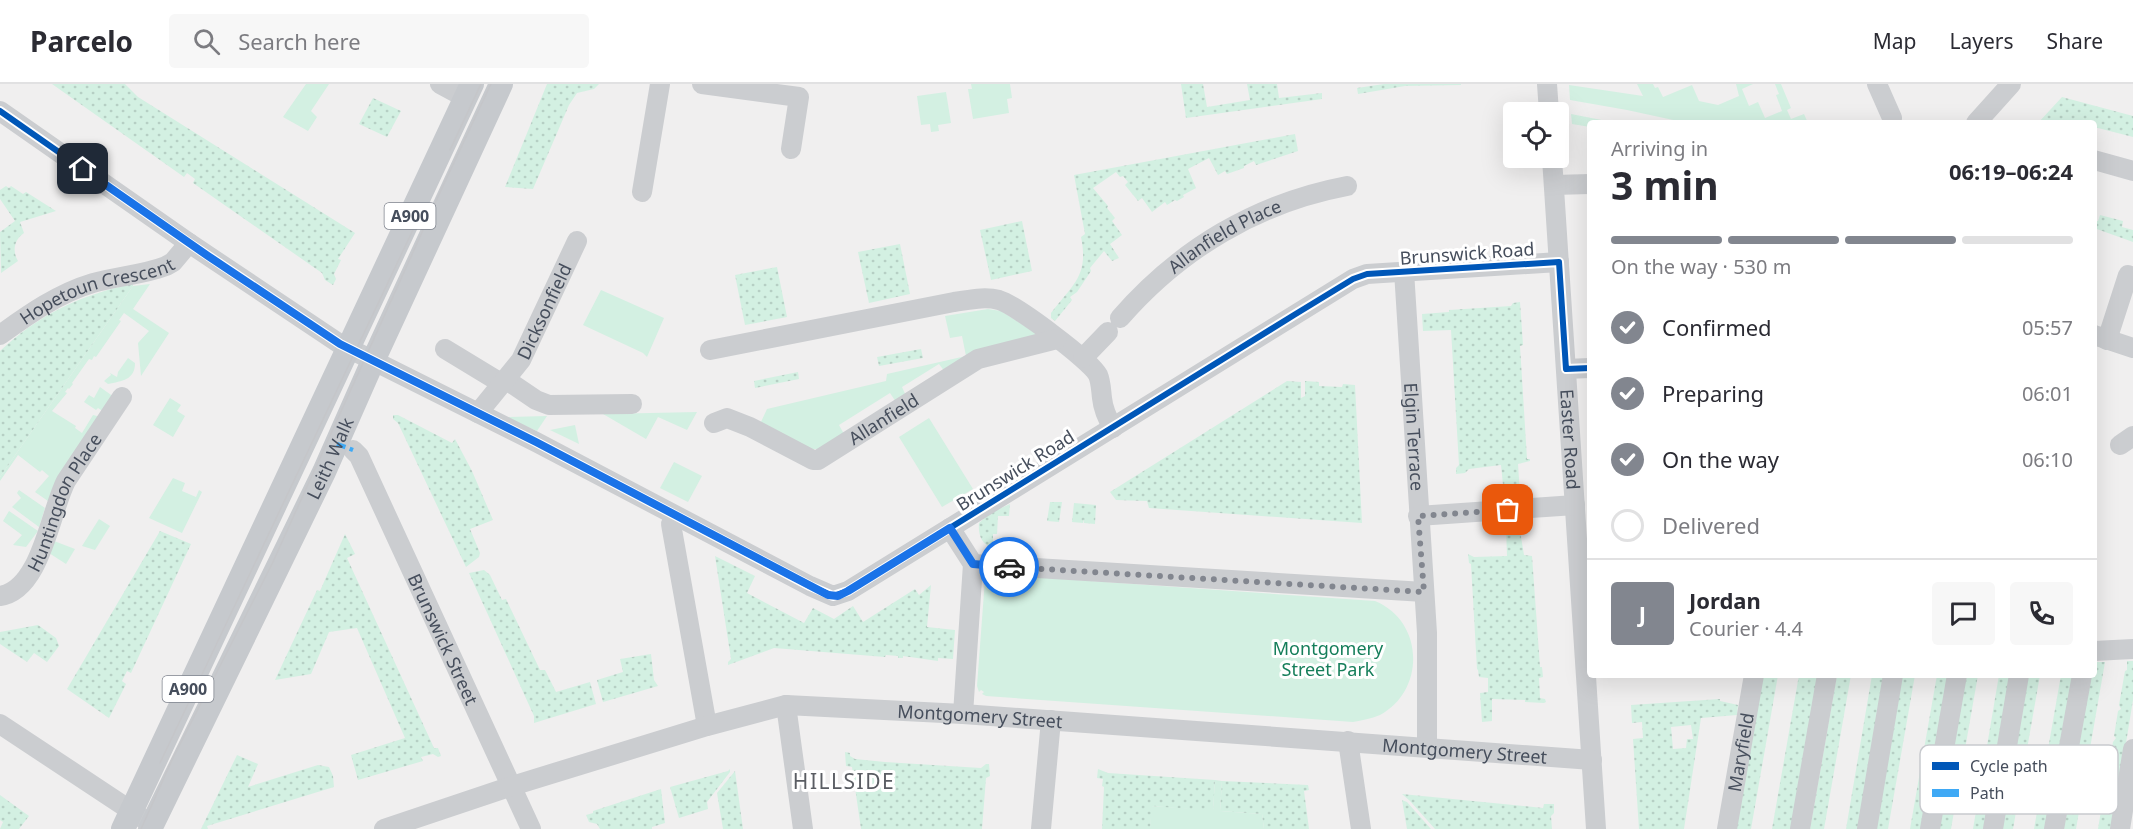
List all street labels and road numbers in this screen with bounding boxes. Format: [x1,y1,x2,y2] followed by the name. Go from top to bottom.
[1163,194,1284,278] street label: Allanfield Place
[384,203,436,229] road number: A900
[1399,236,1535,270] street label: Brunswick Road
[15,252,179,330] street label: Hopetoun Crescent
[511,259,577,363] street label: Dicksonfield
[1399,382,1430,492] street label: Elgin Terrace
[844,388,923,450] street label: Allanfield
[1555,388,1586,490] street label: Easter Road
[301,413,359,503] street label: Leith Walk
[951,424,1079,516] street label: Brunswick Road
[21,428,107,576] street label: Huntingdon Place
[403,569,484,709] street label: Brunswick Street
[162,676,213,702] road number: A900
[897,699,1064,733] street label: Montgomery Street
[1722,711,1759,794] street label: Maryfield
[1381,733,1548,769] street label: Montgomery Street

